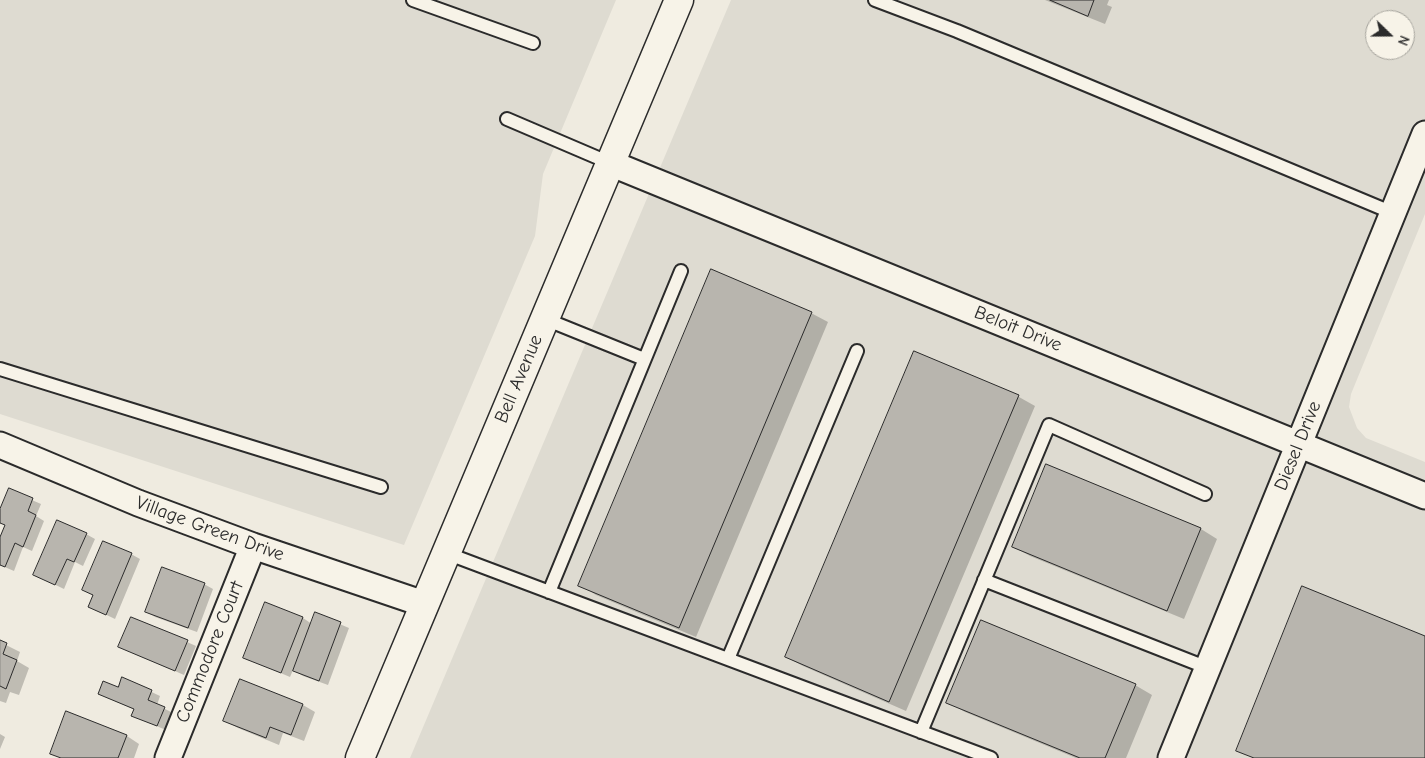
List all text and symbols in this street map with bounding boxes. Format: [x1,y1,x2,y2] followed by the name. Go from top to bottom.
[1365,10,1415,60] north arrow
[1394,33,1413,48] text: N
[971,301,1065,357] street label: Beloit Drive
[490,331,548,427] street label: Bell Avenue
[1270,398,1326,494] street label: Diesel Drive
[133,492,287,566] street label: Village Green Drive
[171,578,249,726] street label: Commodore Court

